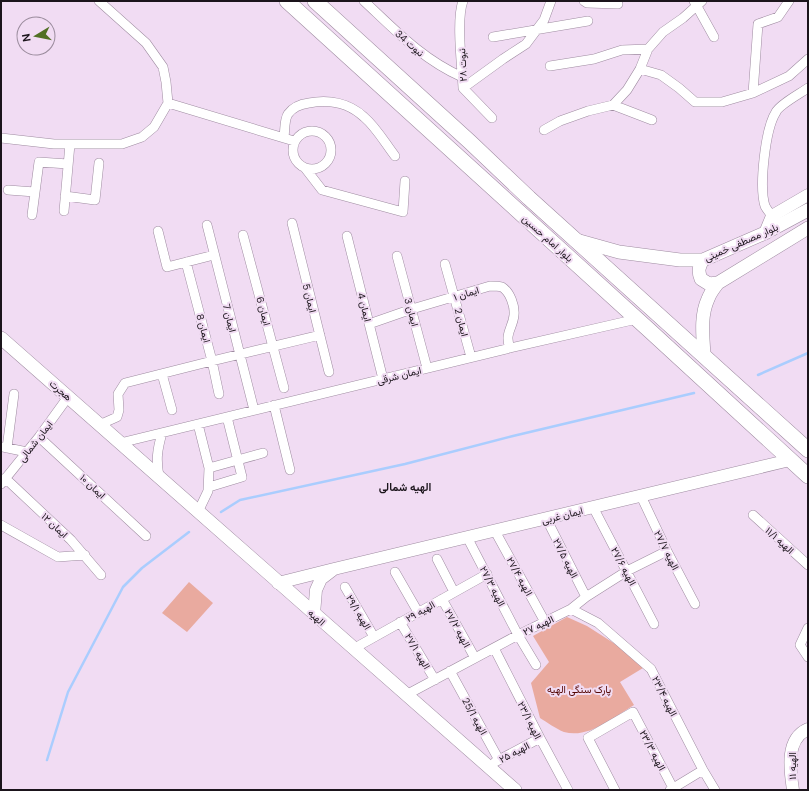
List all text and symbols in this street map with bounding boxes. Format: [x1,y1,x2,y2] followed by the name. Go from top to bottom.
[16,16,56,56] north arrow
[393,27,427,60] street label: نبوت 34
[19,33,34,43] text: N
[455,48,470,82] street label: نبوت ۲۸
[519,212,576,265] street label: بلوار امام حسین
[702,220,780,265] street label: بلوار مصطفی خمینی
[300,282,319,314] street label: ایمان 5
[452,283,481,304] street label: ایمان ۱
[355,291,374,323] street label: ایمان 4
[253,295,274,327] street label: ایمان 6
[401,296,422,328] street label: ایمان 3
[220,303,239,334] street label: ایمان 7
[452,306,471,338] street label: ایمان 2
[193,312,214,344] street label: ایمان 8
[376,364,423,387] street label: ایمان شرقی
[47,377,75,404] street label: هجرت
[15,418,56,465] street label: ایمان شمالی
[77,471,108,501] street label: ایمان ۱۰
[379,480,432,494] district label: الهیه شمالی
[540,504,584,527] street label: ایمان غربی
[39,510,71,541] street label: ایمان ۱۲
[763,524,797,557] street label: الهیه ۱۱/۱
[651,528,682,572] street label: الهیه ۲۷/۷
[550,536,581,580] street label: الهیه ۲۷/۵
[608,545,639,588] street label: الهیه ۲۷/۶
[504,555,536,598] street label: الهیه ۲۷/۴
[477,564,508,608] street label: الهیه ۲۷/۳
[343,592,374,632] street label: الهیه ۲۹/۱
[403,598,437,625] street label: الهیه ۲۹
[305,606,328,629] street label: الهیه
[442,607,473,650] street label: الهیه ۲۷/۲
[521,612,556,638] street label: الهیه ۲۷
[402,631,433,672] street label: الهیه ۲۷/۱
[649,674,680,718] street label: الهیه ۲۳/۴
[547,683,611,697] park label: پارک سنگی الهیه
[459,695,490,737] street label: الهیه 25/1
[515,699,544,741] street label: الهیه ۲۳/۱
[636,728,669,773] street label: الهیه ۲۳/۳
[497,739,532,766] street label: الهیه ۲۵
[786,752,799,780] street label: الهیه ۱۱

